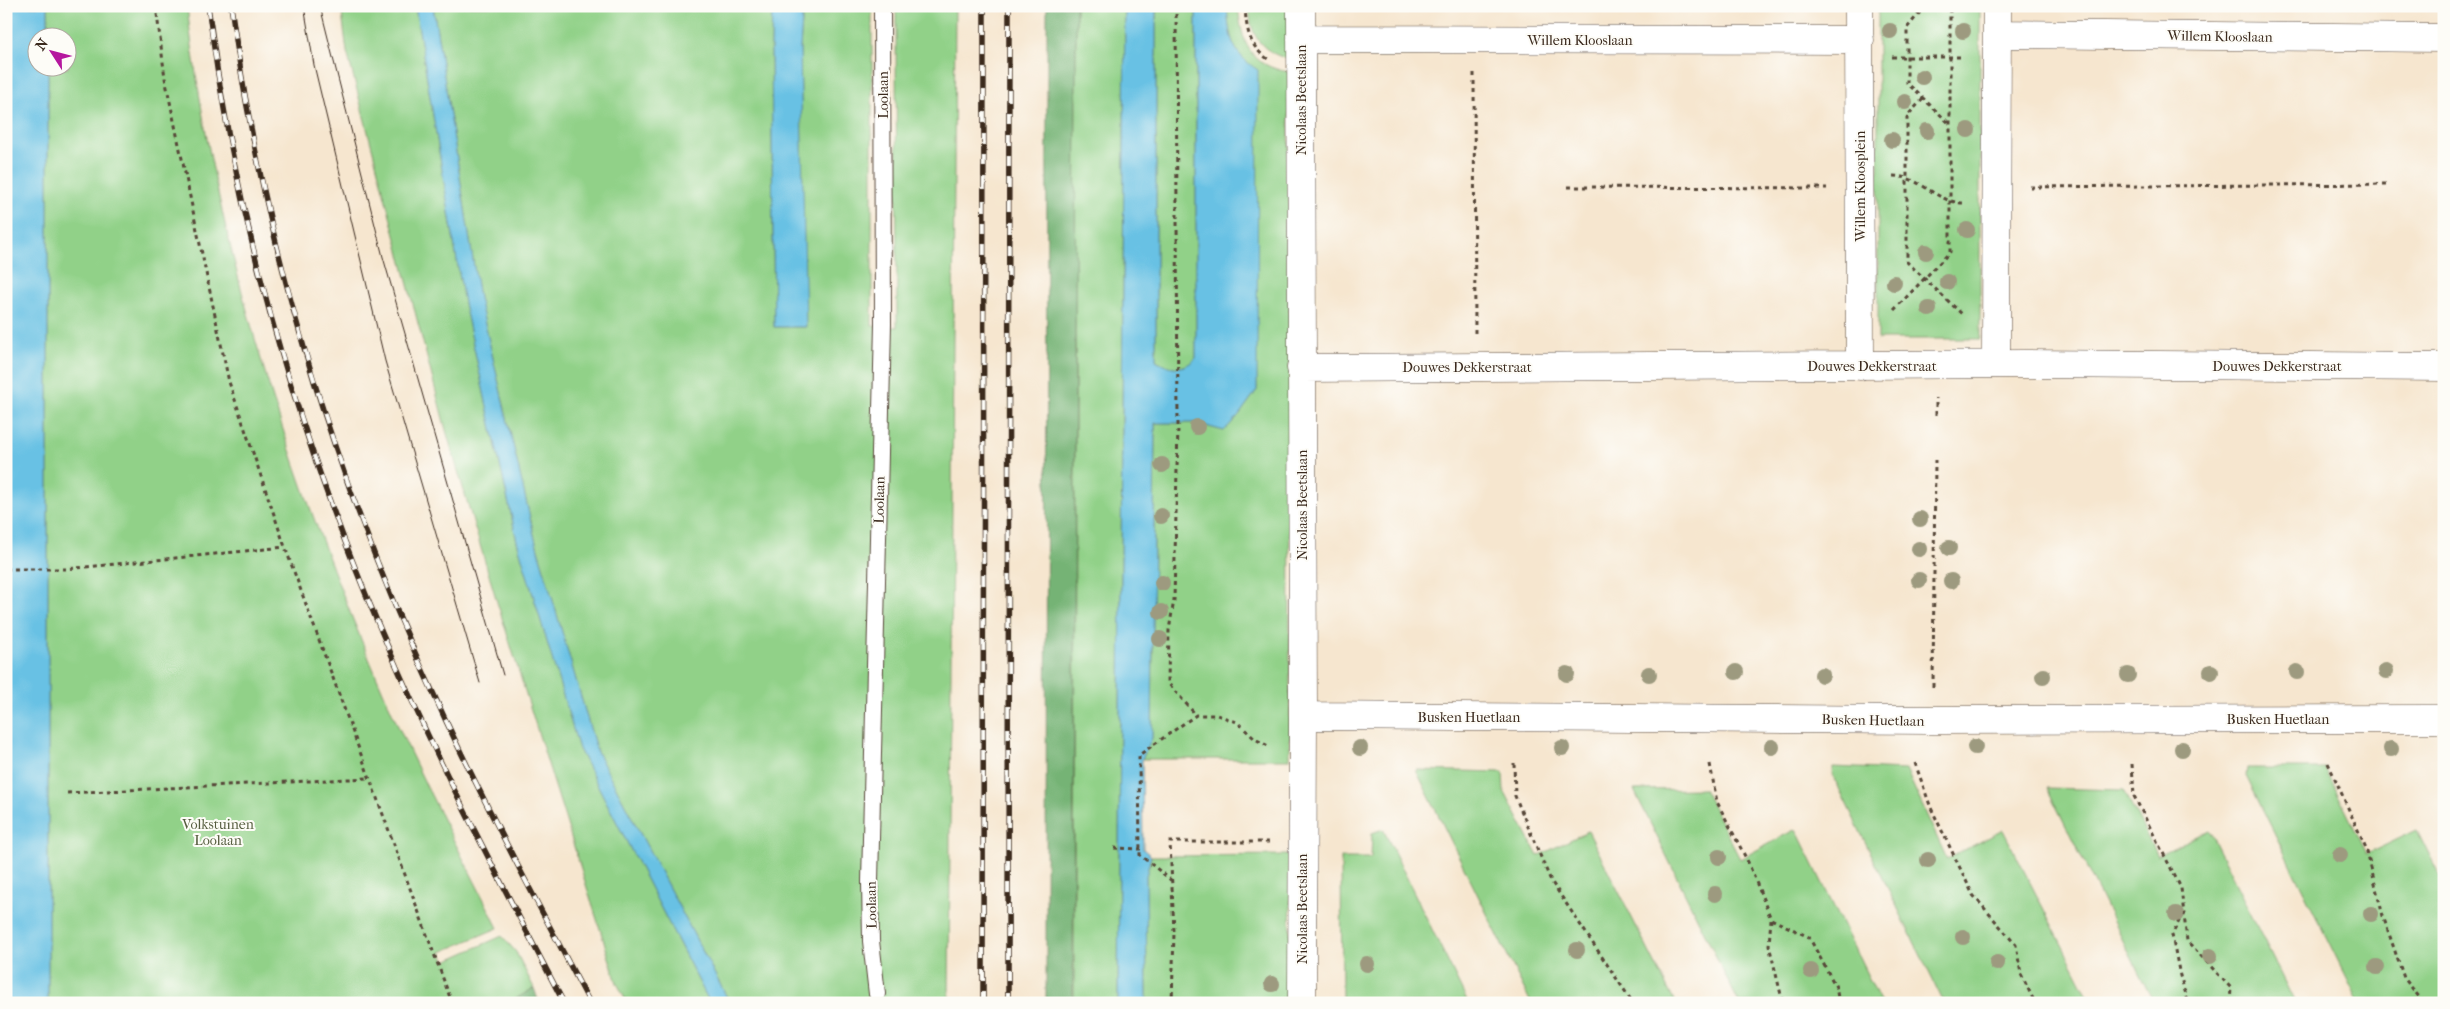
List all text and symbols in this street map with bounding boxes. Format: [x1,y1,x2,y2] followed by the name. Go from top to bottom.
[2166,27,2273,46] street label: Willem Klooslaan
[28,28,78,78] north arrow
[1526,32,1633,49] street label: Willem Klooslaan
[32,35,52,54] text: N
[1293,45,1310,155] street label: Nicolaas Beetslaan
[875,71,892,119] street label: Loolaan
[1852,131,1869,242] street label: Willem Kloosplein
[1807,358,1937,375] street label: Douwes Dekkerstraat
[2212,358,2342,375] street label: Douwes Dekkerstraat
[1402,359,1532,376] street label: Douwes Dekkerstraat
[1294,450,1311,560] street label: Nicolaas Beetslaan
[871,476,888,524] street label: Loolaan
[1418,709,1520,726] street label: Busken Huetlaan
[1821,711,1925,730] street label: Busken Huetlaan
[2227,711,2329,728] street label: Busken Huetlaan
[181,816,254,849] park label: Volkstuinen Loolaan
[1294,854,1311,964] street label: Nicolaas Beetslaan
[863,881,880,929] street label: Loolaan

